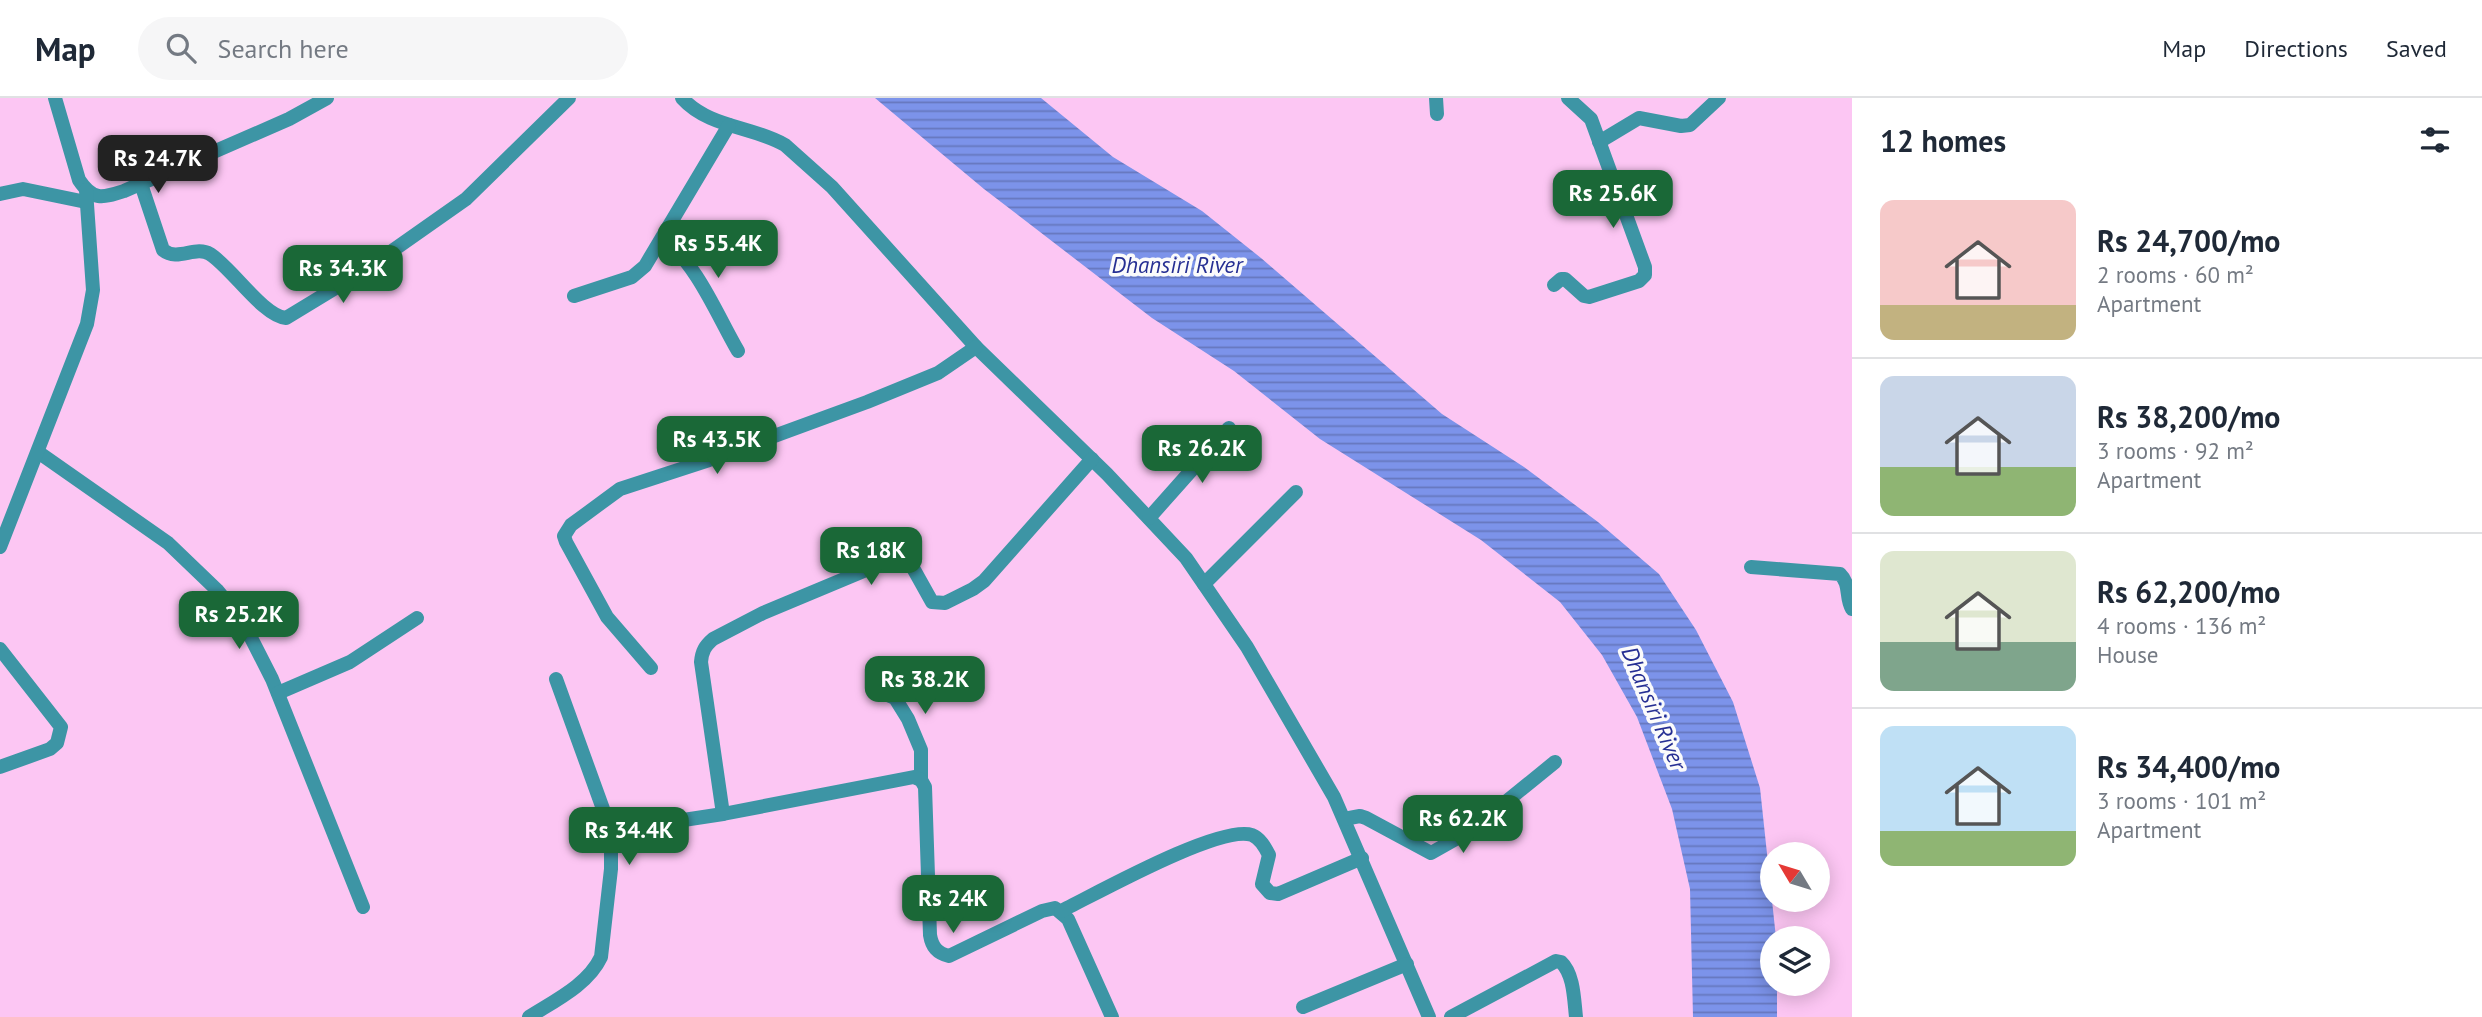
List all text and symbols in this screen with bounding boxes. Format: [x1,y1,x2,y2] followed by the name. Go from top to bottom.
[138,17,628,80] search box
[35,27,96,70] text: Map
[162,29,200,67] icon: search
[218,32,349,65] text: Search here
[2162,33,2206,64] text: Map
[2244,33,2348,64] text: Directions
[2386,33,2447,64] text: Saved
[1880,121,2006,160] text: 12 homes
[2416,121,2454,159] icon: filters
[86,136,230,195] pin: Rs 24.7K
[114,143,202,172] text: Rs 24.7K
[1541,170,1685,230] pin: Rs 25.6K
[1569,178,1657,207] text: Rs 25.6K
[646,220,790,280] pin: Rs 55.4K
[2097,221,2280,260] text: Rs 24,700/mo
[674,228,762,257] text: Rs 55.4K
[1936,228,2020,312] icon: home
[271,246,415,305] pin: Rs 34.3K
[1111,250,1244,279] water label: Dhansiri River
[299,253,387,282] text: Rs 34.3K
[2097,260,2254,289] text: 2 rooms · 60 m²
[2097,289,2201,318] text: Apartment
[2097,397,2280,436] text: Rs 38,200/mo
[1936,404,2020,488] icon: home
[645,416,789,476] pin: Rs 43.5K
[673,424,761,453] text: Rs 43.5K
[1130,426,1274,485] pin: Rs 26.2K
[1158,433,1246,462] text: Rs 26.2K
[2097,436,2254,465] text: 3 rooms · 92 m²
[2097,465,2201,494] text: Apartment
[814,528,928,587] pin: Rs 18K
[836,535,906,564] text: Rs 18K
[2097,572,2280,611] text: Rs 62,200/mo
[1936,579,2020,663] icon: home
[167,592,311,651] pin: Rs 25.2K
[195,599,283,628] text: Rs 25.2K
[2097,611,2266,640] text: 4 rooms · 136 m²
[2097,640,2159,669] text: House
[1615,642,1694,775] water label: Dhansiri River
[853,656,997,716] pin: Rs 38.2K
[881,664,969,693] text: Rs 38.2K
[2097,747,2280,786] text: Rs 34,400/mo
[1936,754,2020,838] icon: home
[2097,786,2266,815] text: 3 rooms · 101 m²
[1391,796,1535,855] pin: Rs 62.2K
[1419,803,1507,832] text: Rs 62.2K
[557,808,701,867] pin: Rs 34.4K
[585,815,673,844] text: Rs 34.4K
[2097,815,2201,844] text: Apartment
[1760,842,1830,912] north arrow
[1760,842,1830,996] map controls
[896,876,1010,935] pin: Rs 24K
[918,883,988,912] text: Rs 24K
[1760,926,1830,996] button: layers

